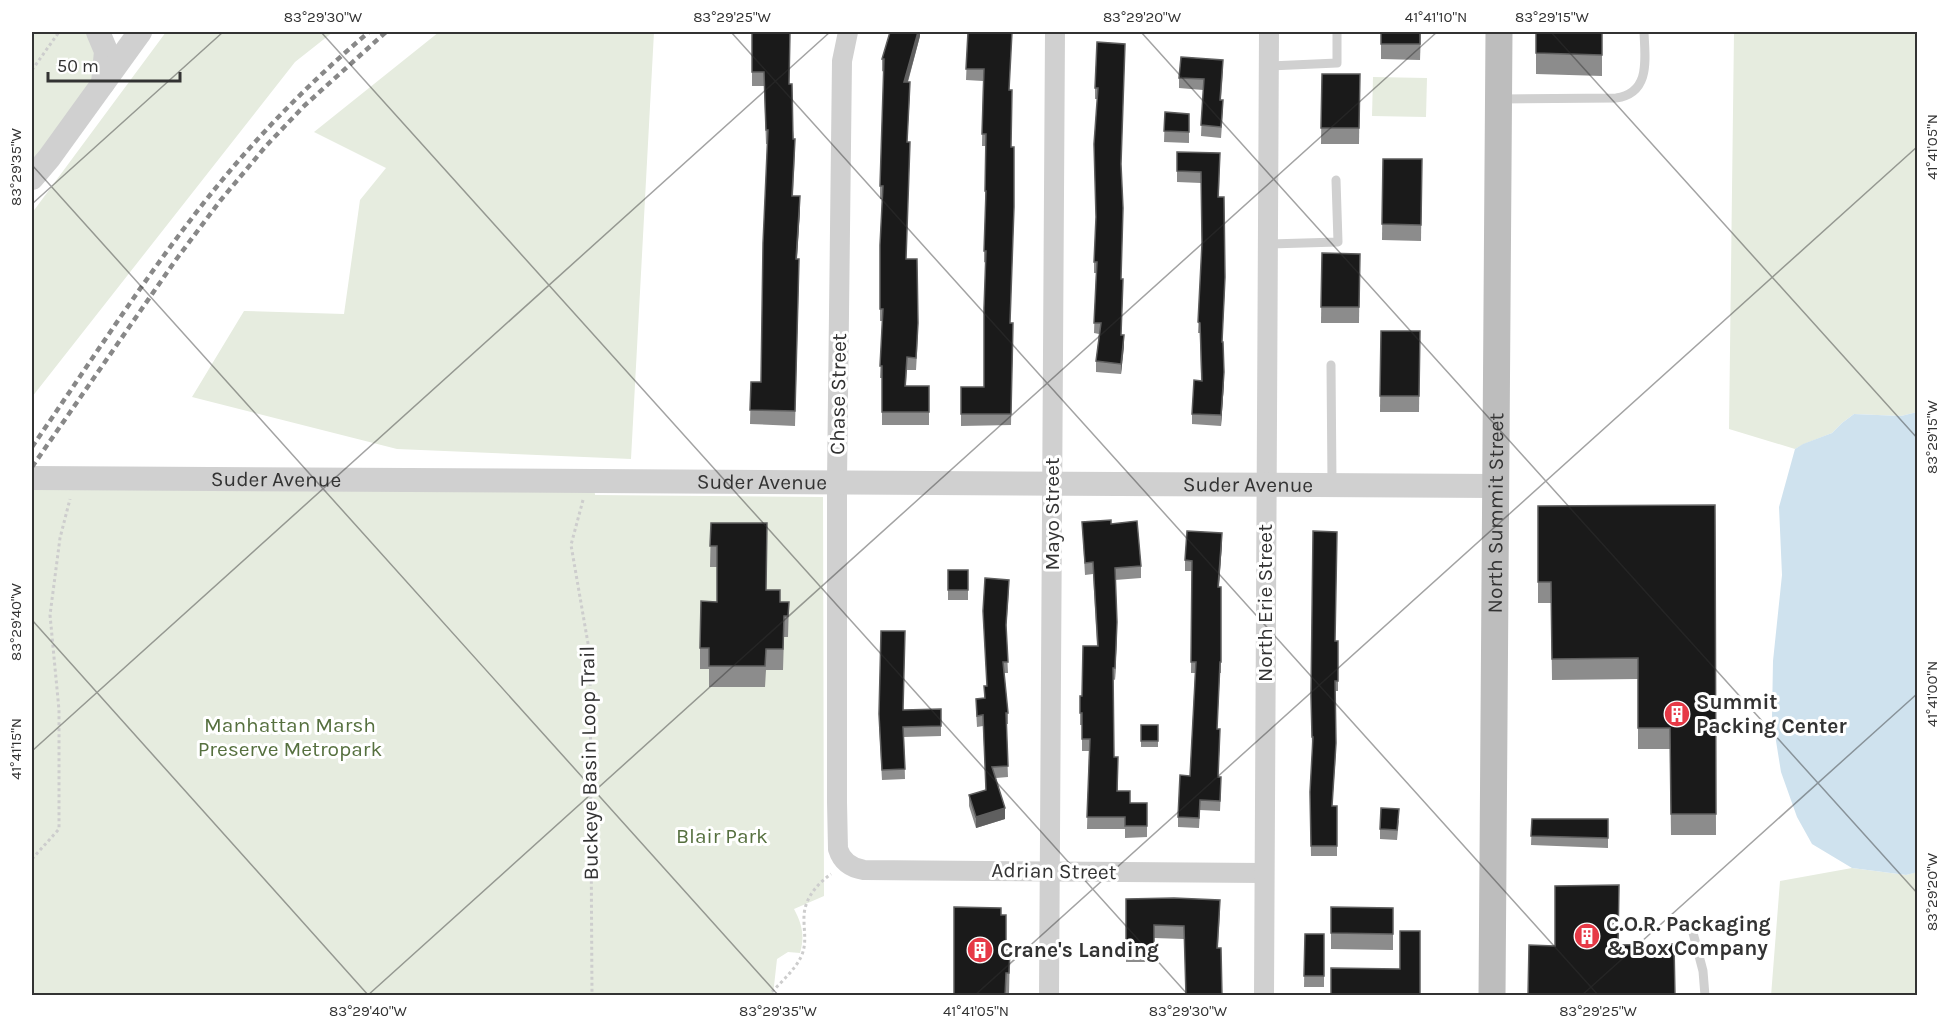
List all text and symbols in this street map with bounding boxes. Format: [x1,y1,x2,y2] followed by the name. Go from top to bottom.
[284,8,363,26] text: 83°29'30"W
[693,8,771,26] text: 83°29'25"W
[1103,8,1182,26] text: 83°29'20"W
[1405,8,1467,26] text: 41°41'10"N
[1515,8,1590,26] text: 83°29'15"W
[48,45,180,83] scale bar
[57,55,99,77] text: 50 m
[1923,114,1941,180] text: 41°41'05"N
[7,127,25,206] text: 83°29'35"W
[825,333,851,455] street label: Chase Street
[1923,399,1941,474] text: 83°29'15"W
[1483,413,1508,613] street label: North Summit Street
[1040,457,1064,571] street label: Mayo Street
[211,467,341,492] street label: Suder Avenue
[697,470,827,494] street label: Suder Avenue
[1183,472,1313,497] street label: Suder Avenue
[1253,524,1277,682] street label: North Erie Street
[7,582,25,661] text: 83°29'40"W
[575,645,603,881] street label: Buckeye Basin Loop Trail
[1923,661,1941,727] text: 41°41'00"N
[1696,690,1847,738] place label: Summit Packing Center
[1662,699,1692,729] building icon: Summit Packing Center
[198,713,382,761] park label: Manhattan Marsh Preserve Metropark
[7,718,25,780] text: 41°41'15"N
[676,824,768,848] park label: Blair Park
[1923,852,1941,931] text: 83°29'20"W
[991,858,1117,884] street label: Adrian Street
[1606,912,1771,960] place label: C.O.R. Packaging & Box Company
[1572,921,1602,951] building icon: C.O.R. Packaging & Box Company
[965,935,995,965] building icon: Crane's Landing
[1000,938,1159,962] place label: Crane's Landing
[329,1002,408,1020] text: 83°29'40"W
[739,1002,818,1020] text: 83°29'35"W
[943,1002,1009,1020] text: 41°41'05"N
[1149,1002,1228,1020] text: 83°29'30"W
[1559,1002,1637,1020] text: 83°29'25"W

